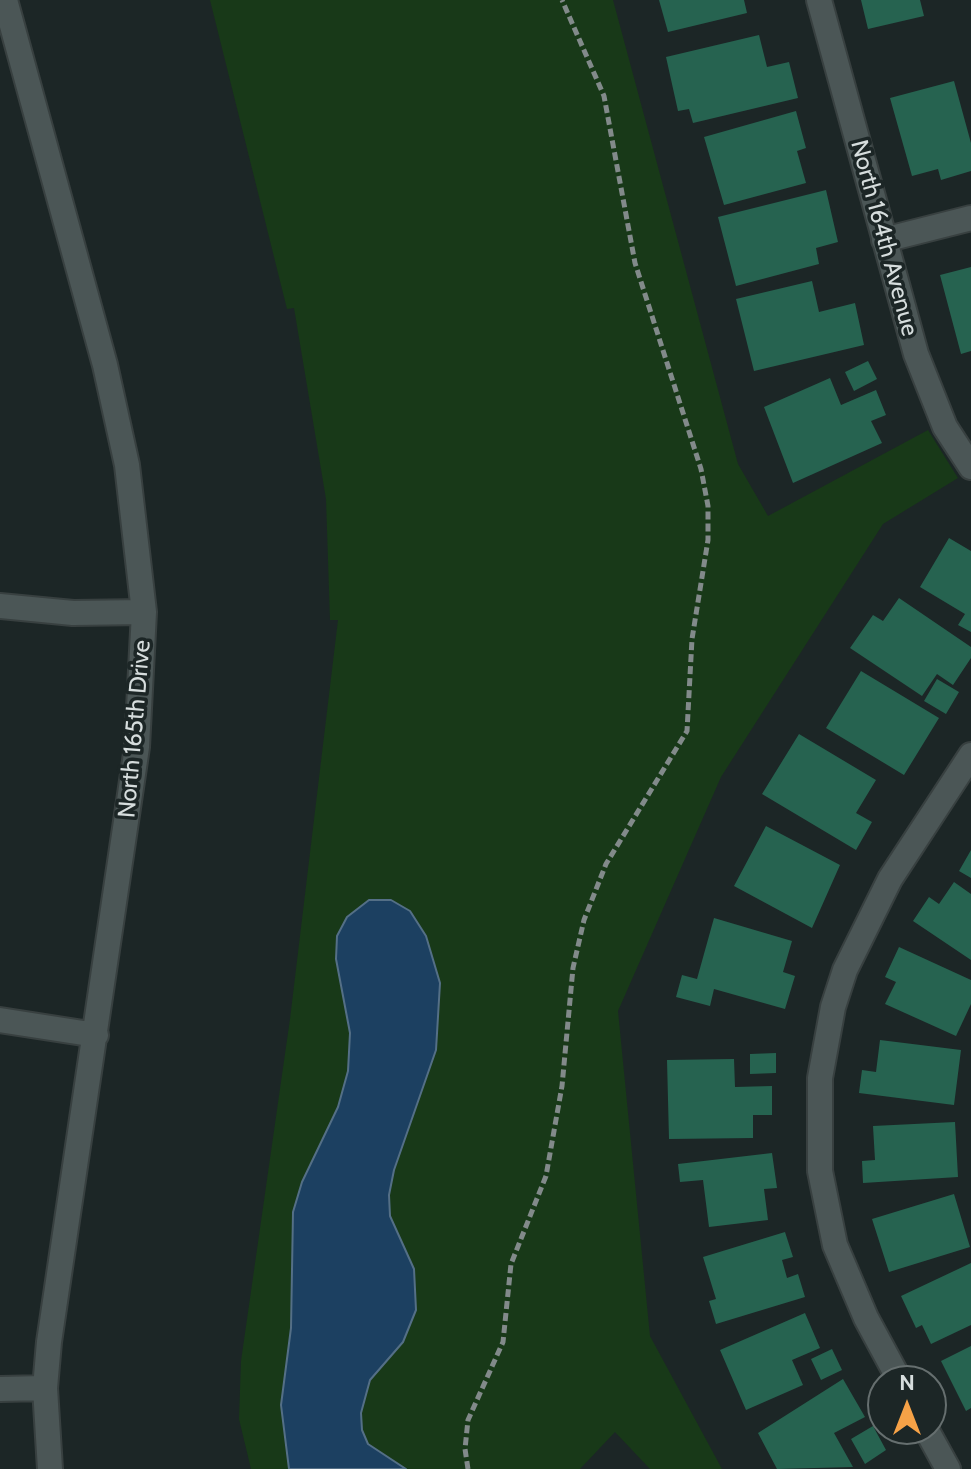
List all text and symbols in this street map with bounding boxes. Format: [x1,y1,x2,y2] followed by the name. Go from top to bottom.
[844,137,924,339] street label: North 164th Avenue
[113,639,157,819] street label: North 165th Drive
[867,1365,947,1445] north arrow
[899,1369,915,1396] text: N

